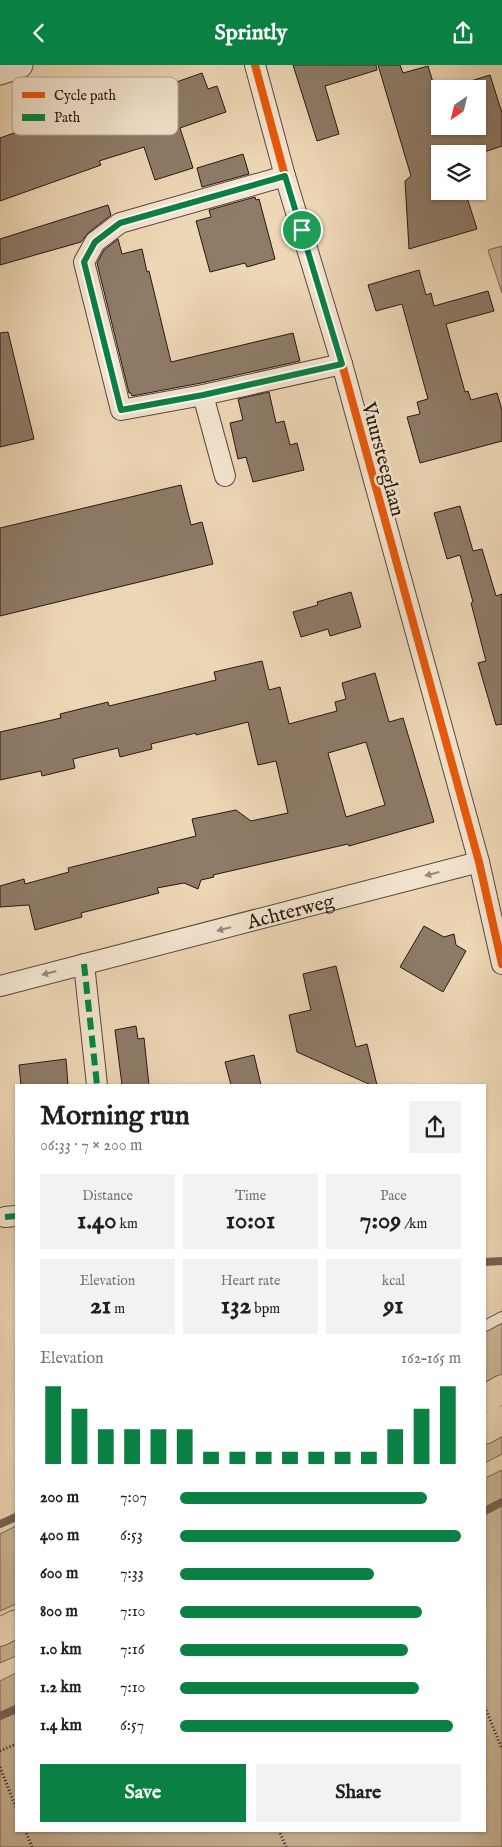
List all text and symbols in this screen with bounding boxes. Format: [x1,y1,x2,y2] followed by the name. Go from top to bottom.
[25,19,53,47] icon: back
[215,19,287,47] text: Sprintly
[449,19,477,47] icon: share
[12,77,178,135] legend
[431,80,486,135] north arrow
[431,80,486,200] map controls
[54,87,116,105] text: Cycle path
[54,109,81,127] text: Path
[431,145,486,200] button: layers
[281,209,323,251] pin
[288,216,316,244] icon: arrive
[355,399,410,520] street label: Vuursteeglaan
[424,871,439,879] one-way arrow
[244,889,338,936] street label: Achterweg
[216,925,231,933] one-way arrow
[42,969,57,977] one-way arrow
[40,1099,190,1134] text: Morning run
[409,1101,461,1153] button: share
[40,1136,142,1156] text: 06:33 · 7 × 200 m
[82,1187,133,1205] text: Distance
[235,1187,266,1205] text: Time
[380,1187,407,1205] text: Pace
[77,1205,117,1237] text: 1.40
[226,1205,275,1237] text: 10:01
[360,1205,401,1237] text: 7:09
[117,1215,138,1233] text: km
[401,1215,427,1233] text: /km
[80,1272,135,1290] text: Elevation
[221,1272,280,1290] text: Heart rate
[382,1272,405,1290] text: kcal
[90,1290,111,1322] text: 21
[221,1290,251,1322] text: 132
[383,1290,404,1322] text: 91
[111,1300,125,1318] text: m
[251,1300,280,1318] text: bpm
[40,1349,103,1369] text: Elevation
[401,1349,461,1369] text: 162–165 m
[40,1488,79,1508] text: 200 m
[120,1488,147,1508] text: 7:07
[40,1526,79,1546] text: 400 m
[120,1526,143,1546] text: 6:53
[40,1564,78,1584] text: 600 m
[120,1564,144,1584] text: 7:33
[40,1602,78,1622] text: 800 m
[120,1602,145,1622] text: 7:10
[40,1640,82,1660] text: 1.0 km
[120,1640,144,1660] text: 7:16
[40,1678,81,1698] text: 1.2 km
[120,1678,145,1698] text: 7:10
[40,1716,82,1736] text: 1.4 km
[120,1716,144,1736] text: 6:57
[40,1764,246,1822] button: Save
[256,1764,461,1822] button: Share

